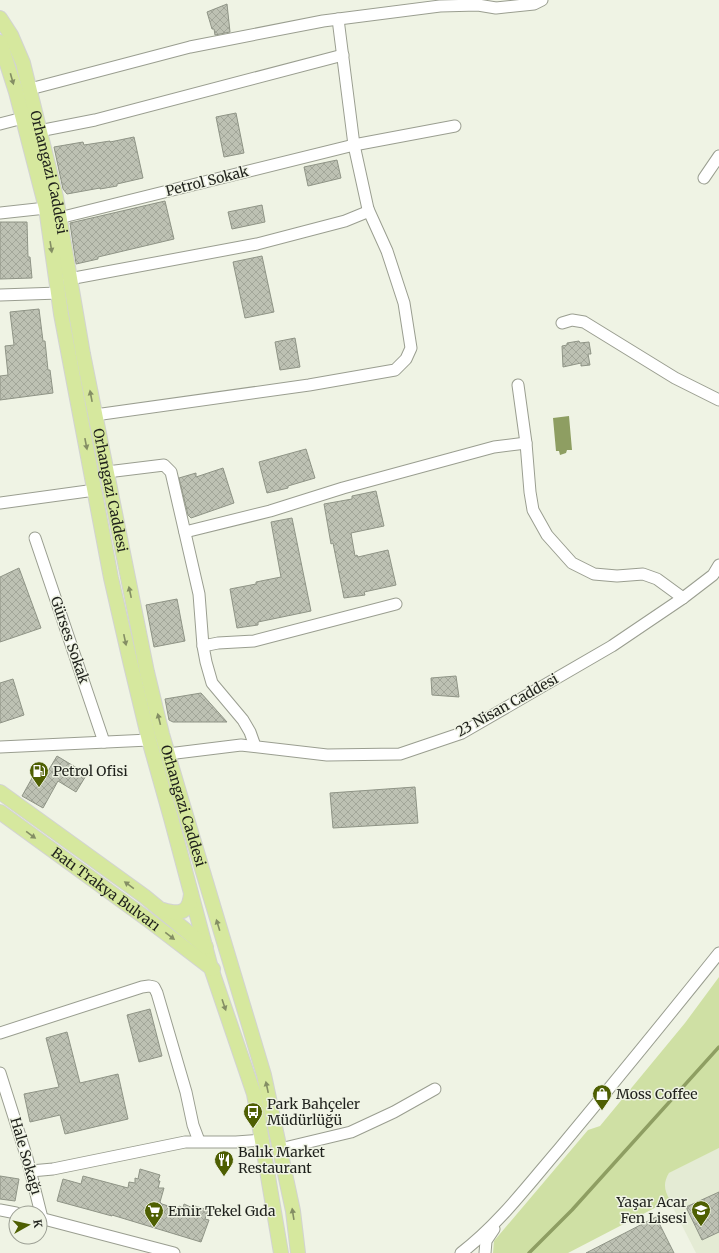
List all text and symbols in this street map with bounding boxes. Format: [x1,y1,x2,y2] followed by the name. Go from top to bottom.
[9,74,15,86] one-way arrow
[26,109,71,236] street label: Orhangazi Caddesi
[164,162,251,200] street label: Petrol Sokak
[48,241,54,253] one-way arrow
[88,390,94,402] one-way arrow
[89,427,132,554] street label: Orhangazi Caddesi
[83,438,89,450] one-way arrow
[127,586,133,599] one-way arrow
[47,594,93,686] street label: Gürses Sokak
[122,634,128,646] one-way arrow
[453,669,562,741] street label: 23 Nisan Caddesi
[155,713,161,725] one-way arrow
[157,743,210,869] street label: Orhangazi Caddesi
[28,760,50,788] fuel station icon: Petrol Ofisi
[53,762,128,780] place label: Petrol Ofisi
[26,831,37,839] one-way arrow
[48,843,164,935] street label: Batı Trakya Bulvarı
[124,881,134,889] one-way arrow
[215,918,221,930] one-way arrow
[165,932,176,941] one-way arrow
[221,1000,227,1012] one-way arrow
[263,1081,269,1093] one-way arrow
[591,1083,613,1111] shop icon: Moss Coffee
[616,1085,698,1103] place label: Moss Coffee
[267,1095,360,1129] place label: Park Bahçeler Müdürlüğü
[242,1101,264,1129] bus stop icon: Park Bahçeler Müdürlüğü
[6,1115,46,1197] street label: Hale Sokağı
[238,1143,326,1177] place label: Balık Market Restaurant
[213,1149,235,1177] restaurant icon: Balık Market Restaurant
[616,1193,687,1227] place label: Yaşar Acar Fen Lisesi
[690,1199,712,1227] school or university icon: Yaşar Acar Fen Lisesi
[143,1200,165,1228] supermarket icon: Emir Tekel Gıda
[168,1202,276,1220] place label: Emir Tekel Gıda
[8,1205,48,1245] north arrow
[290,1208,296,1220] one-way arrow
[30,1219,46,1229] text: K

